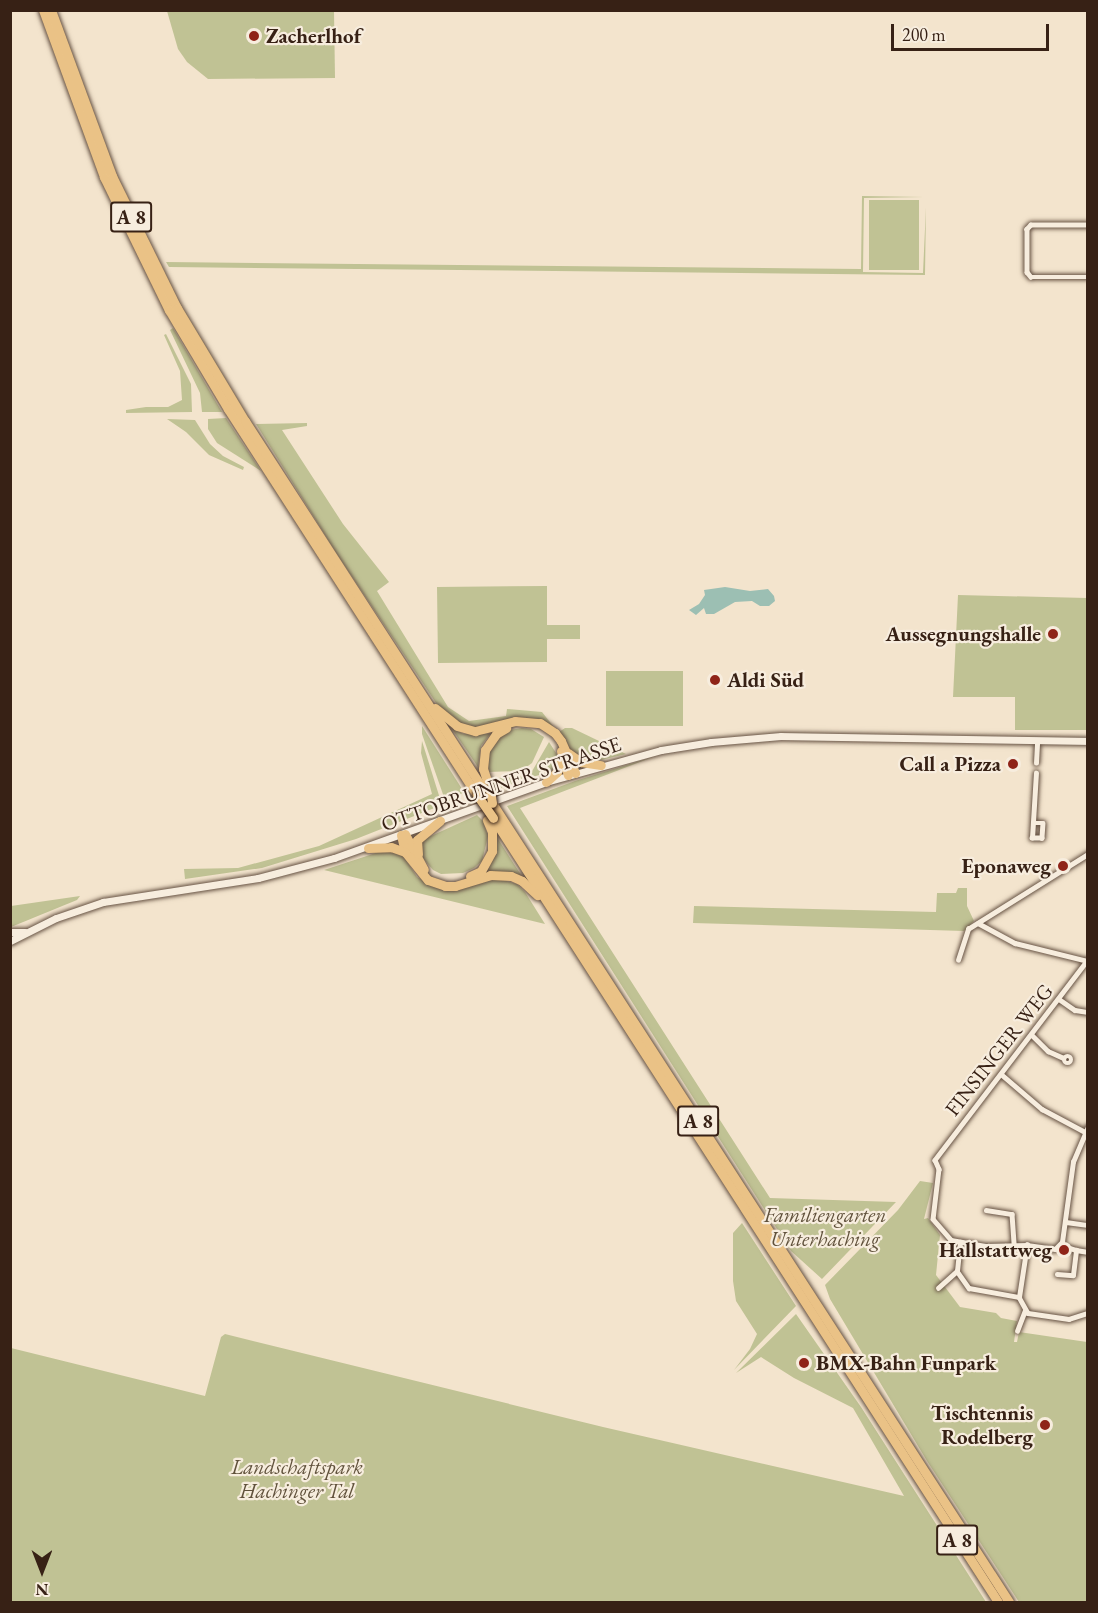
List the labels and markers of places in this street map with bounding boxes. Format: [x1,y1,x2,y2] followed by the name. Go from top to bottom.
[266,23,361,49] place label: Zacherlhof
[247,29,261,43] marker: Zacherlhof
[885,621,1041,647] place label: Aussegnungshalle
[1046,627,1060,641] marker: Aussegnungshalle
[727,667,804,693] place label: Aldi Süd
[708,673,722,687] marker: Aldi Süd
[900,751,1001,777] place label: Call a Pizza
[1006,757,1020,771] marker: Call a Pizza
[962,853,1051,879] place label: Eponaweg
[1056,859,1070,873] marker: Eponaweg
[939,1237,1052,1263] place label: Hallstattweg
[1057,1243,1071,1257] marker: Hallstattweg
[816,1350,996,1376] place label: BMX-Bahn Funpark
[797,1356,811,1370] marker: BMX-Bahn Funpark
[931,1400,1033,1450] place label: Tischtennis Rodelberg
[1038,1418,1052,1432] marker: Tischtennis Rodelberg

